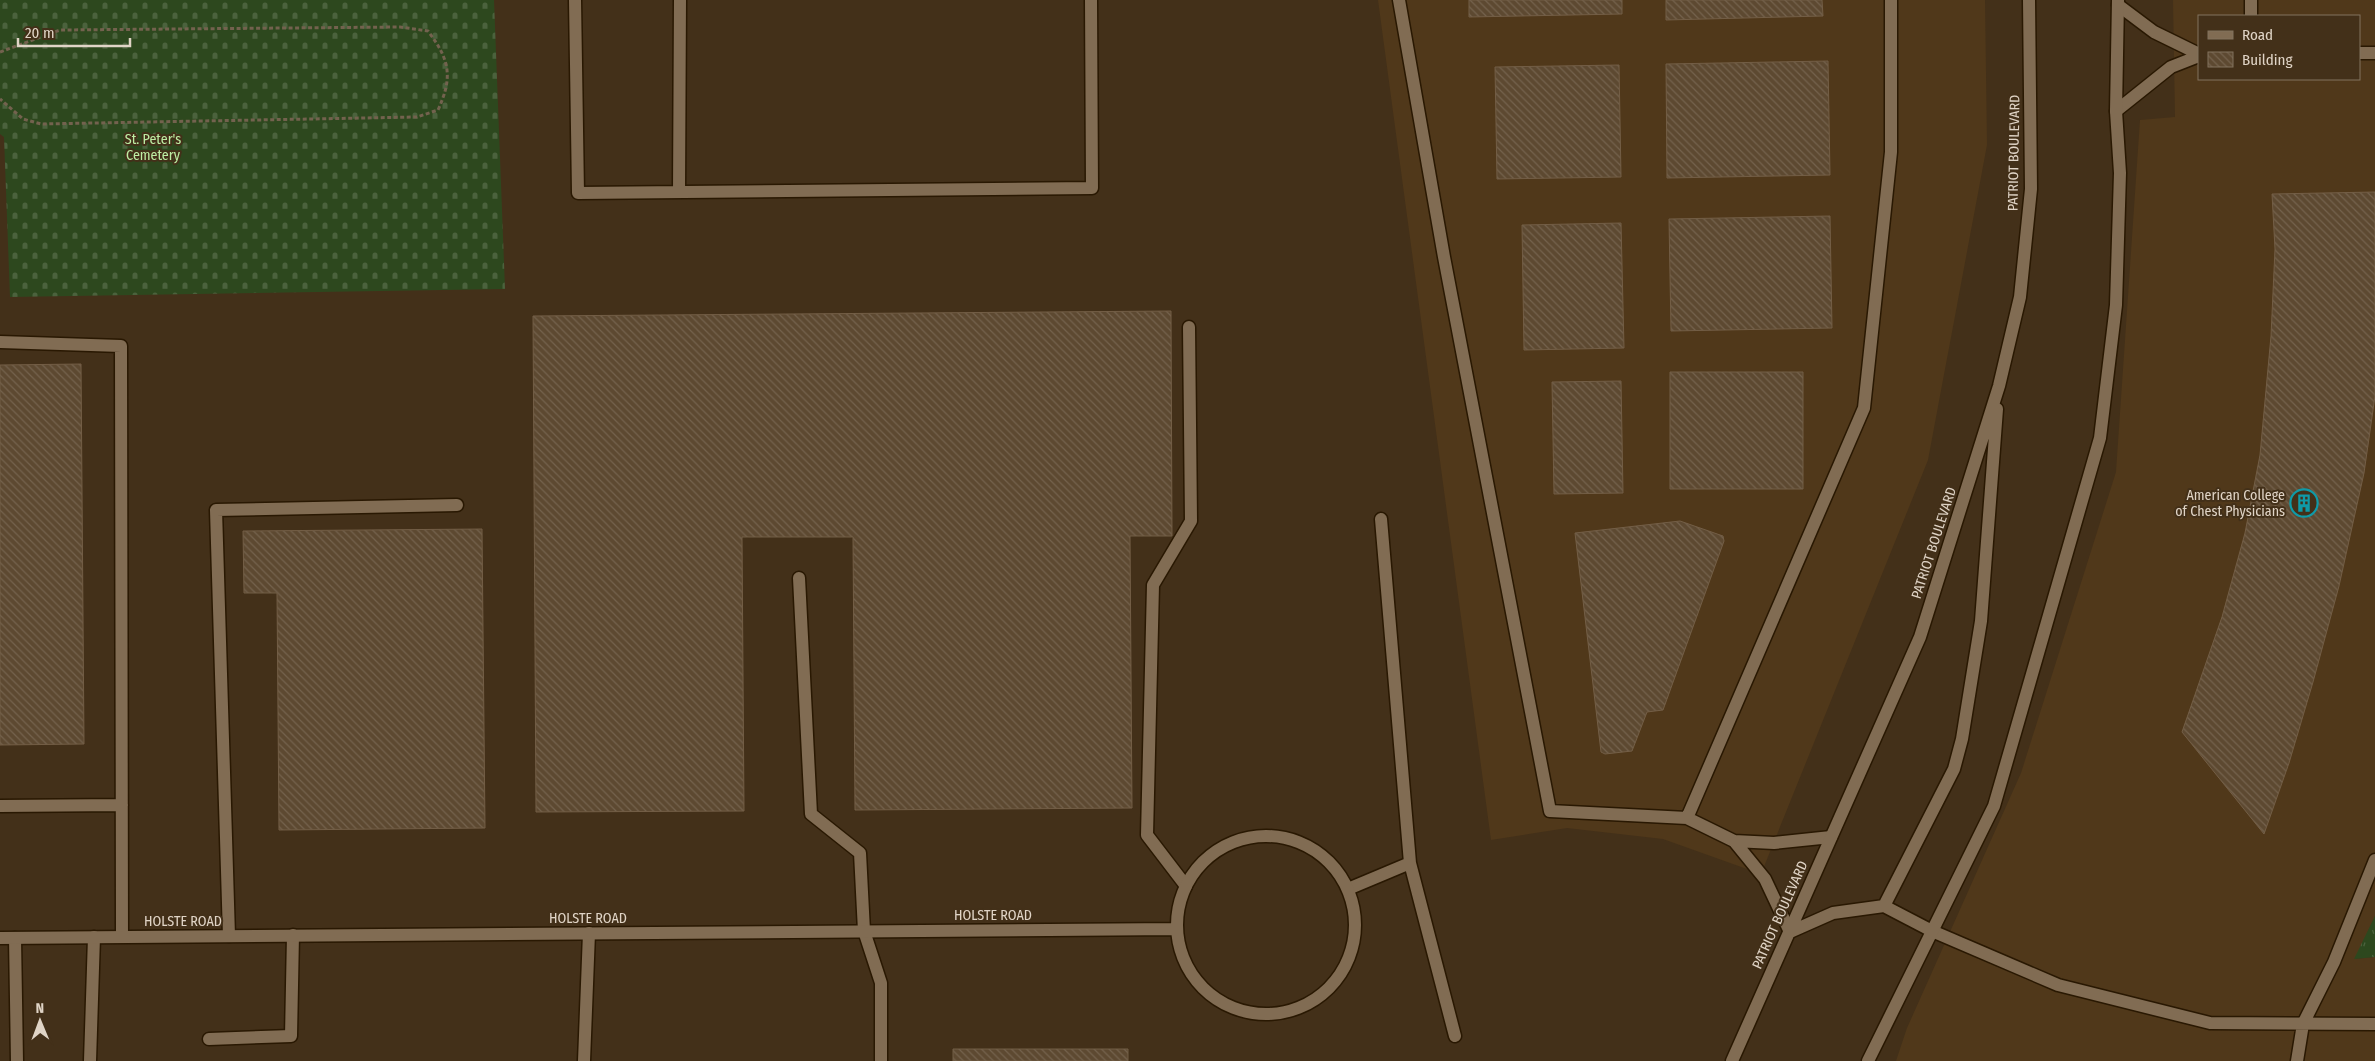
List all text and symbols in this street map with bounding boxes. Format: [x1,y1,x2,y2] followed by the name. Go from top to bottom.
[18,15,130,47] scale bar
[2198,15,2360,80] legend
[25,24,55,42] text: 20 m
[2242,26,2273,44] text: Road
[2242,51,2293,69] text: Building
[2004,95,2024,211] street label: PATRIOT BOULEVARD
[125,131,181,164] park label: St. Peter's Cemetery
[1908,485,1960,601] street label: PATRIOT BOULEVARD
[2175,487,2285,520] place label: American College of Chest Physicians
[2289,488,2319,518] building icon: American College of Chest Physicians
[1749,858,1811,972] street label: PATRIOT BOULEVARD
[954,907,1032,924] street label: HOLSTE ROAD
[549,910,627,927] street label: HOLSTE ROAD
[144,913,222,930] street label: HOLSTE ROAD
[15,996,65,1046] north arrow
[35,1000,44,1017] text: N

